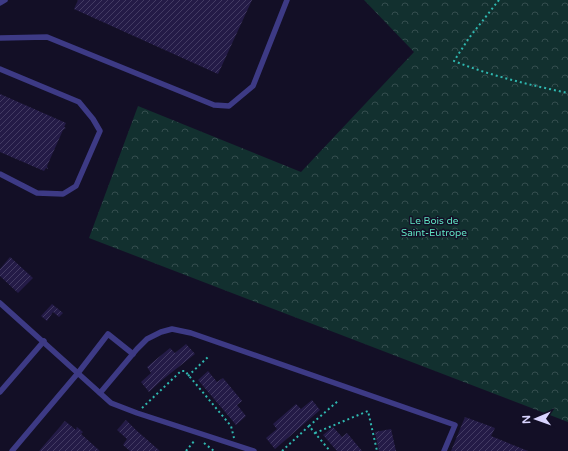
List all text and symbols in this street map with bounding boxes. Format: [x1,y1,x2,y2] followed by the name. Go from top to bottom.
[401,215,467,239] park label: Le Bois de Saint-Eutrope
[516,399,556,439] north arrow
[520,415,533,424] text: N

